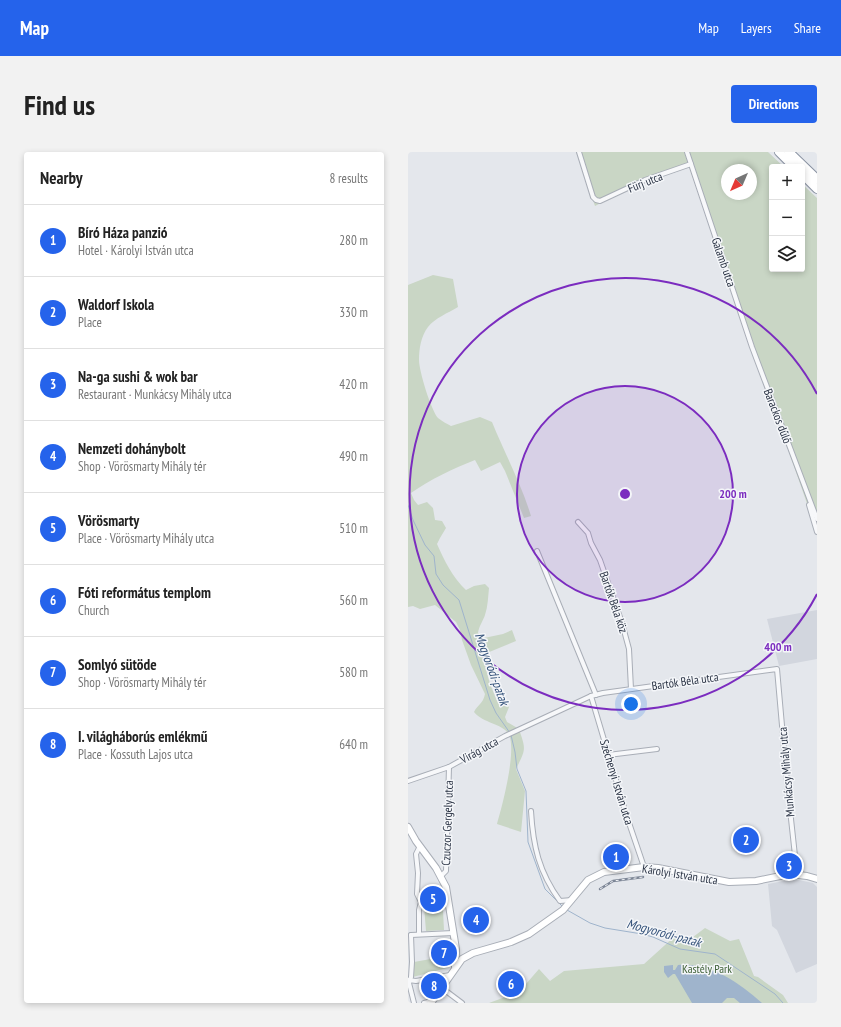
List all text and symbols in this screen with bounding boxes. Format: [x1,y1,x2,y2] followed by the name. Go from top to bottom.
[20,16,49,40] text: Map
[698,19,719,37] text: Map
[741,19,772,37] text: Layers
[794,19,821,37] text: Share
[731,85,817,123] button: Directions
[24,86,95,123] text: Find us
[721,164,757,200] north arrow
[769,164,805,272] map controls
[769,164,805,200] button: +
[40,167,83,189] text: Nearby
[625,168,665,196] street label: Fürj utca
[329,170,368,187] text: 8 results
[769,200,805,236] button: −
[78,223,167,242] text: Bíró Háza panzió
[50,232,56,249] text: 1
[339,232,368,249] text: 280 m
[709,235,740,289] street label: Galamb utca
[769,236,805,272] button: layers
[78,242,194,259] text: Hotel · Károlyi István utca
[78,295,154,314] text: Waldorf Iskola
[50,304,56,321] text: 2
[339,304,368,321] text: 330 m
[78,314,102,331] text: Place
[78,367,198,386] text: Na-ga sushi & wok bar
[50,376,56,393] text: 3
[339,376,368,393] text: 420 m
[78,386,232,403] text: Restaurant · Munkácsy Mihály utca
[761,386,795,446] street label: Barackos dűlő
[78,439,186,458] text: Nemzeti dohánybolt
[50,448,56,465] text: 4
[339,448,368,465] text: 490 m
[78,458,206,475] text: Shop · Vörösmarty Mihály tér
[719,486,747,501] text: 200 m
[618,487,632,501] centre of rings
[78,511,139,530] text: Vörösmarty
[50,520,56,537] text: 5
[339,520,368,537] text: 510 m
[78,530,214,547] text: Place · Vörösmarty Mihály utca
[596,569,632,635] street label: Bartók Béla köz
[78,583,211,602] text: Fóti református templom
[50,592,56,609] text: 6
[339,592,368,609] text: 560 m
[78,602,109,619] text: Church
[471,630,514,709] water label: Mogyoródi-patak
[764,639,792,654] text: 400 m
[78,655,157,674] text: Somlyó sütöde
[50,664,56,681] text: 7
[339,664,368,681] text: 580 m
[651,669,720,693] street label: Bartók Béla utca
[78,674,206,691] text: Shop · Vörösmarty Mihály tér
[621,694,641,714] your location
[775,726,797,817] street label: Munkácsy Mihály utca
[78,727,207,746] text: I. világháborús emlékmű
[456,733,501,767] street label: Virág utca
[50,736,56,753] text: 8
[339,736,368,753] text: 640 m
[597,738,637,827] street label: Széchenyi István utca
[78,746,193,763] text: Place · Kossuth Lajos utca
[438,780,456,866] street label: Czuczor Gergely utca
[733,825,759,855] pin: 2
[603,842,629,872] pin: 1
[776,851,802,881] pin: 3
[641,861,719,887] street label: Károlyi István utca
[420,884,446,914] pin: 5
[463,905,489,935] pin: 4
[625,915,705,952] water label: Mogyoródi-patak
[431,938,457,968] pin: 7
[682,961,732,976] park label: Kastély Park
[498,969,524,999] pin: 6
[421,971,447,1001] pin: 8

